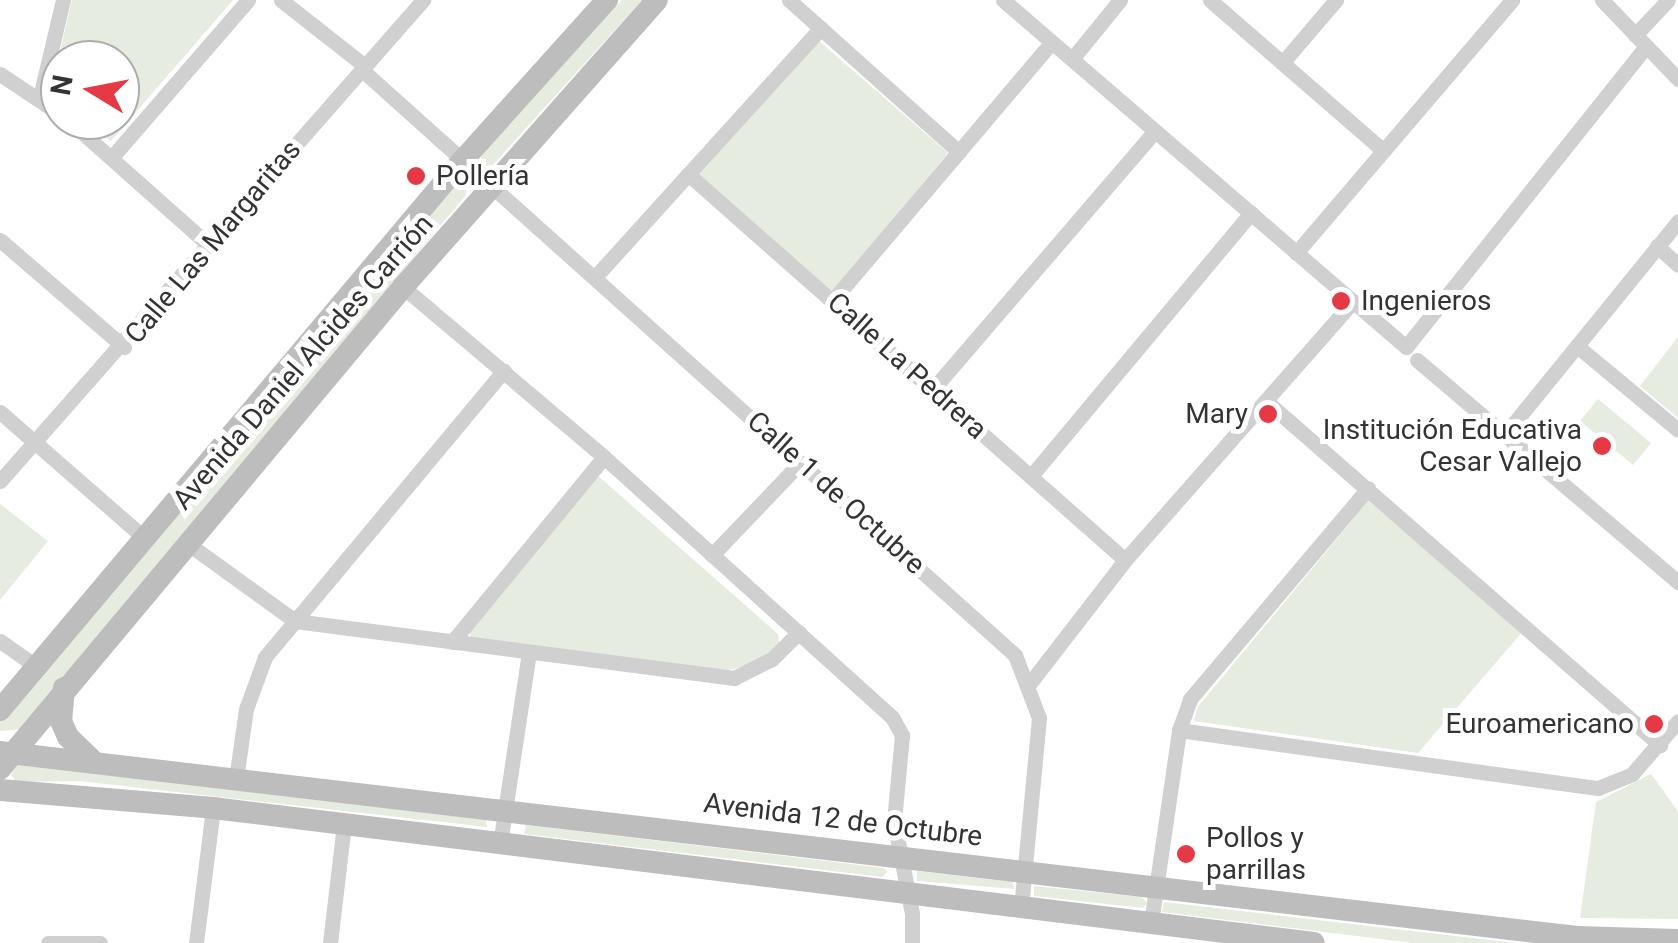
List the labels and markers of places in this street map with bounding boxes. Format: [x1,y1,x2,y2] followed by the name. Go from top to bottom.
[436,159,530,193] place label: Pollería
[405,165,427,187] marker: Pollería
[1361,284,1491,318] place label: Ingenieros
[1330,290,1352,312] marker: Ingenieros
[1185,397,1248,431] place label: Mary
[1257,403,1279,425] marker: Mary
[1323,413,1582,479] place label: Institución Educativa Cesar Vallejo
[1591,435,1613,457] marker: Institución Educativa Cesar Vallejo
[1445,707,1634,741] place label: Euroamericano
[1643,713,1665,735] marker: Euroamericano
[1206,821,1306,887] place label: Pollos y parrillas
[1175,843,1197,865] marker: Pollos y parrillas

